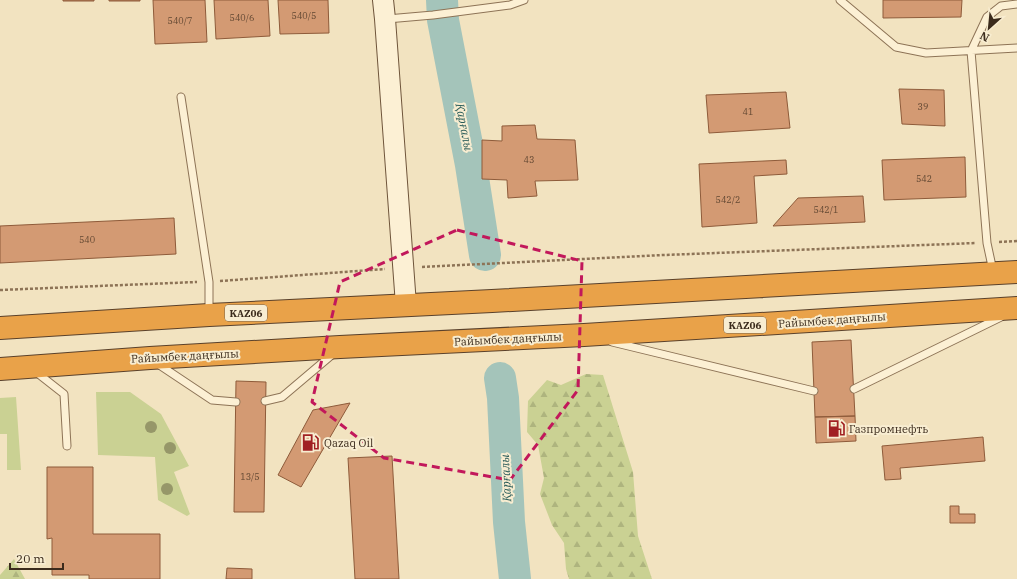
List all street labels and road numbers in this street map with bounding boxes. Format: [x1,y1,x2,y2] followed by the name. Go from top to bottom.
[225,305,267,321] road number: KАZ06
[778,309,886,331] street label: Райымбек даңғылы
[724,317,766,333] road number: KАZ06
[454,329,562,349] street label: Райымбек даңғылы
[131,346,239,366] street label: Райымбек даңғылы

